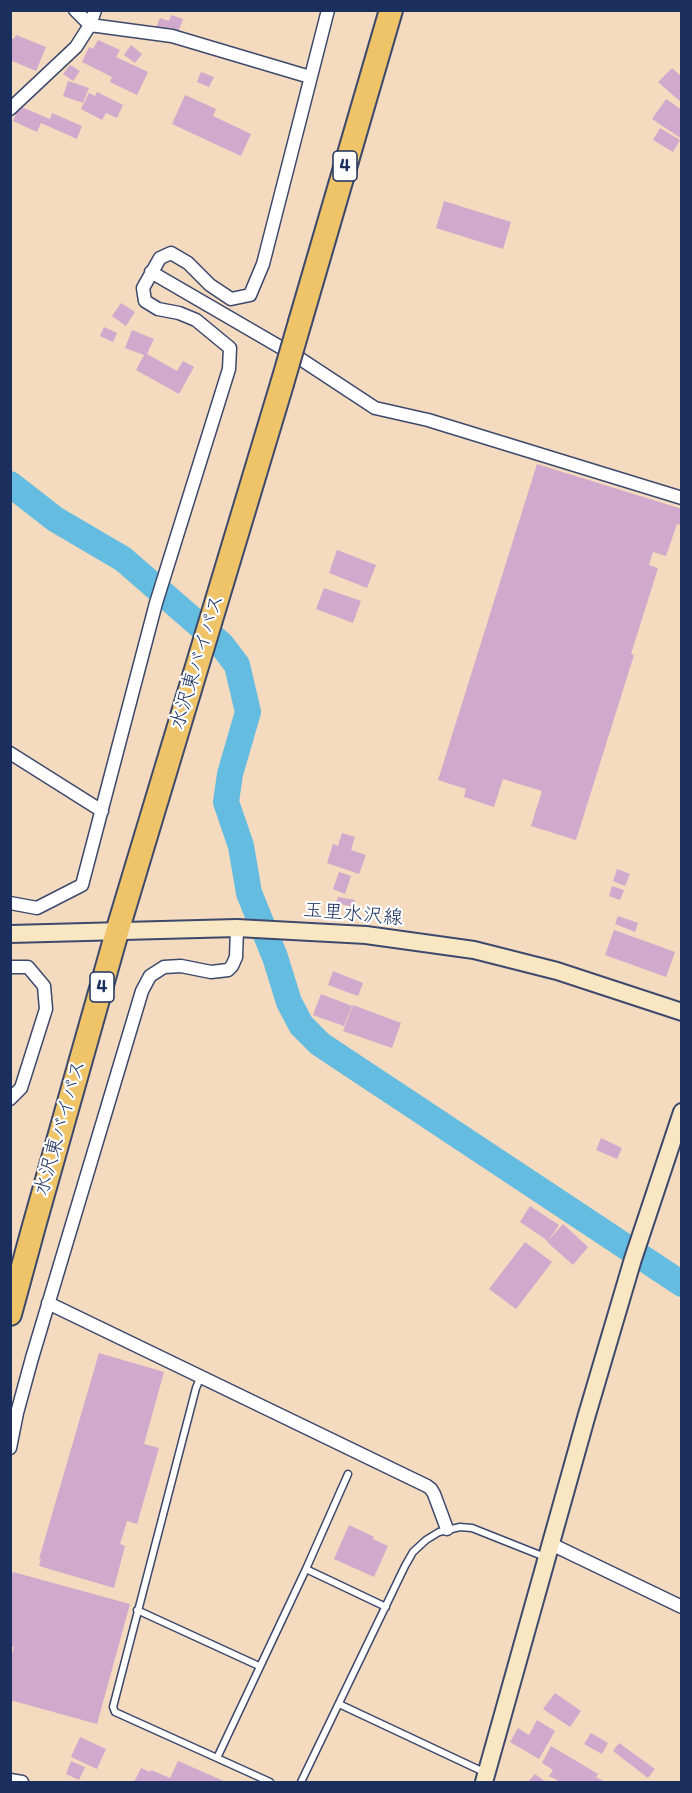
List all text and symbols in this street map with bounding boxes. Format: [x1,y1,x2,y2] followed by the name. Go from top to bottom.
[333,151,357,181] road number: 4
[166,592,230,732] street label: 水沢東バイパス
[302,899,404,931] street label: 玉里水沢線
[90,972,114,1002] road number: 4
[30,1057,92,1199] street label: 水沢東バイパス

